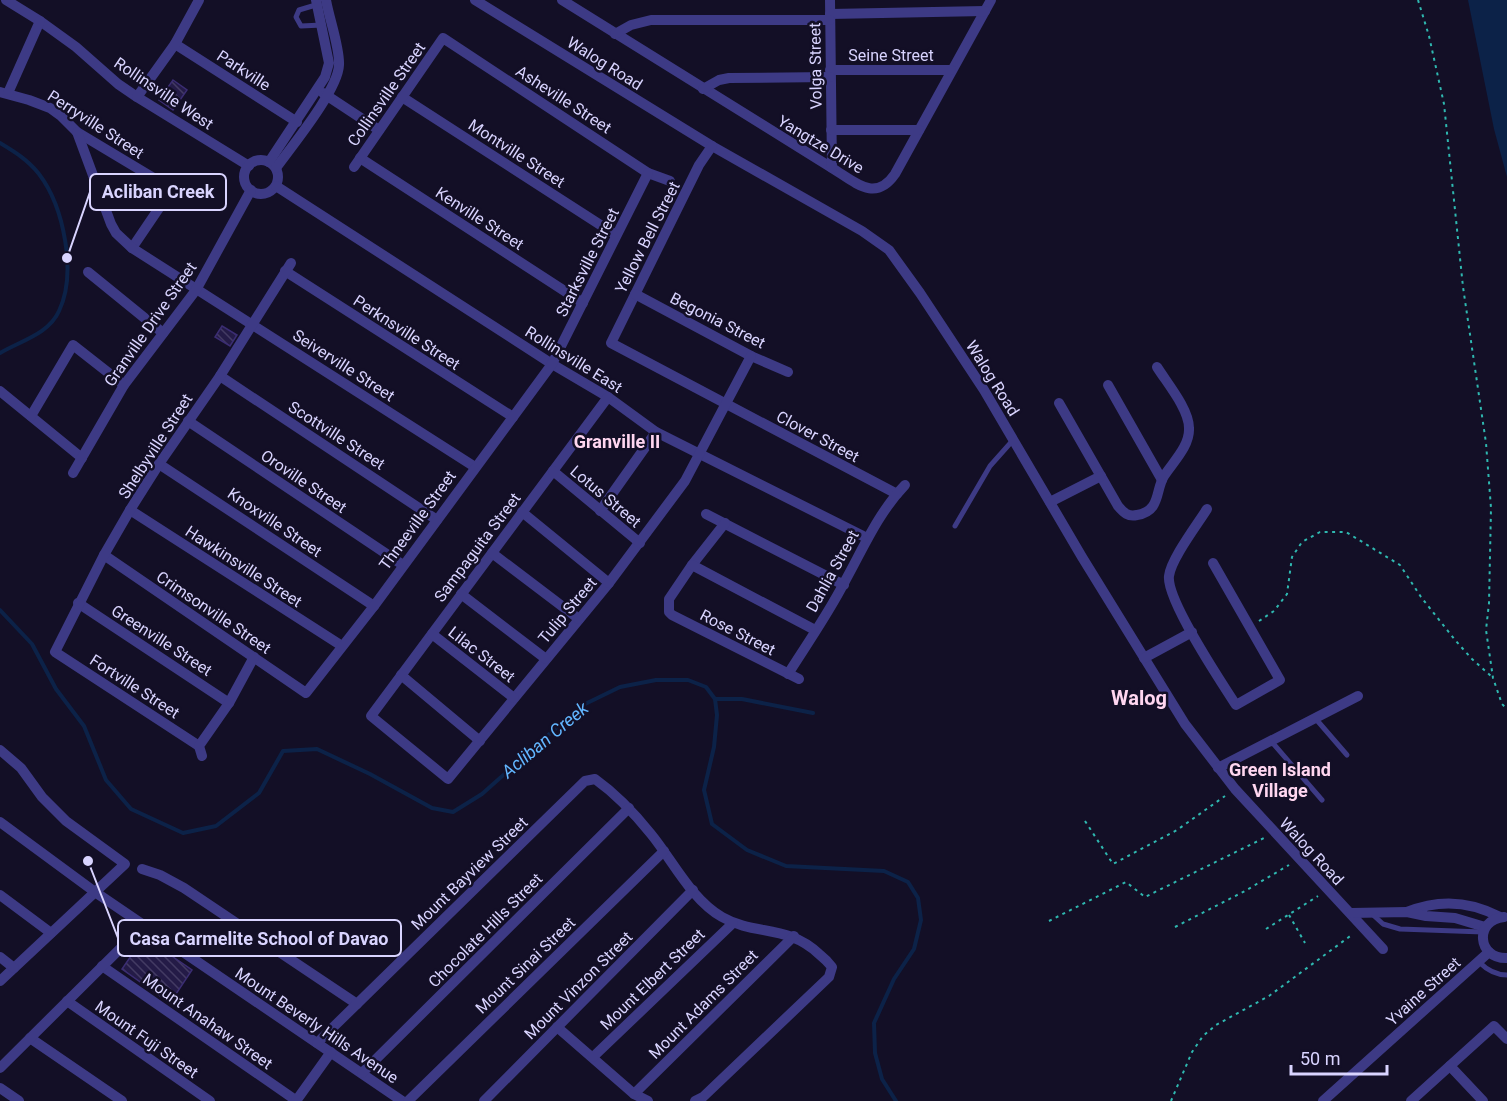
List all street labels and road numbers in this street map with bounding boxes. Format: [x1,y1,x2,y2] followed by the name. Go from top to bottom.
[805,22,826,110] street label: Volga Street
[564,33,646,94] street label: Walog Road
[344,39,429,150] street label: Collinsville Street
[213,46,274,95] street label: Parkville
[848,46,934,65] street label: Seine Street
[111,53,217,134] street label: Rollinsville West
[512,62,615,137] street label: Asheville Street
[44,86,148,163] street label: Perryville Street
[774,111,867,178] street label: Yangtze Drive
[465,115,569,192] street label: Montville Street
[611,178,684,296] street label: Yellow Bell Street
[432,183,527,254] street label: Kenville Street
[552,205,623,320] street label: Starksville Street
[100,258,201,390] street label: Granville Drive Street
[667,288,768,353] street label: Begonia Street
[350,291,464,374] street label: Perknsville Street
[522,322,626,397] street label: Rollinsville East
[289,325,398,405] street label: Seiverville Street
[962,337,1023,419] street label: Walog Road
[114,390,196,502] street label: Shelbyville Street
[285,397,389,474] street label: Scottville Street
[773,407,862,466] street label: Clover Street
[257,446,350,517] street label: Oroville Street
[567,461,645,531] street label: Lotus Street
[375,467,460,574] street label: Thneeville Street
[224,484,326,561] street label: Knoxville Street
[430,489,525,606] street label: Sampaguita Street
[182,522,306,611] street label: Hawkinsville Street
[802,527,863,616] street label: Dahlia Street
[153,567,275,658] street label: Crimsonville Street
[534,573,601,647] street label: Tulip Street
[108,601,216,680] street label: Greenville Street
[697,605,779,660] street label: Rose Street
[444,622,519,686] street label: Lilac Street
[86,650,183,722] street label: Fortville Street
[407,813,531,934] street label: Mount Bayview Street
[1276,814,1348,889] street label: Walog Road
[424,869,546,991] street label: Chocolate Hills Street
[472,913,579,1018] street label: Mount Sinai Street
[596,925,708,1034] street label: Mount Elbert Street
[520,927,636,1043] street label: Mount Vinzon Street
[645,946,762,1063] street label: Mount Adams Street
[1382,953,1464,1030] street label: Yvaine Street
[231,964,402,1087] street label: Mount Beverly Hills Avenue
[139,970,276,1073] street label: Mount Anahaw Street
[92,997,202,1082] street label: Mount Fuji Street

